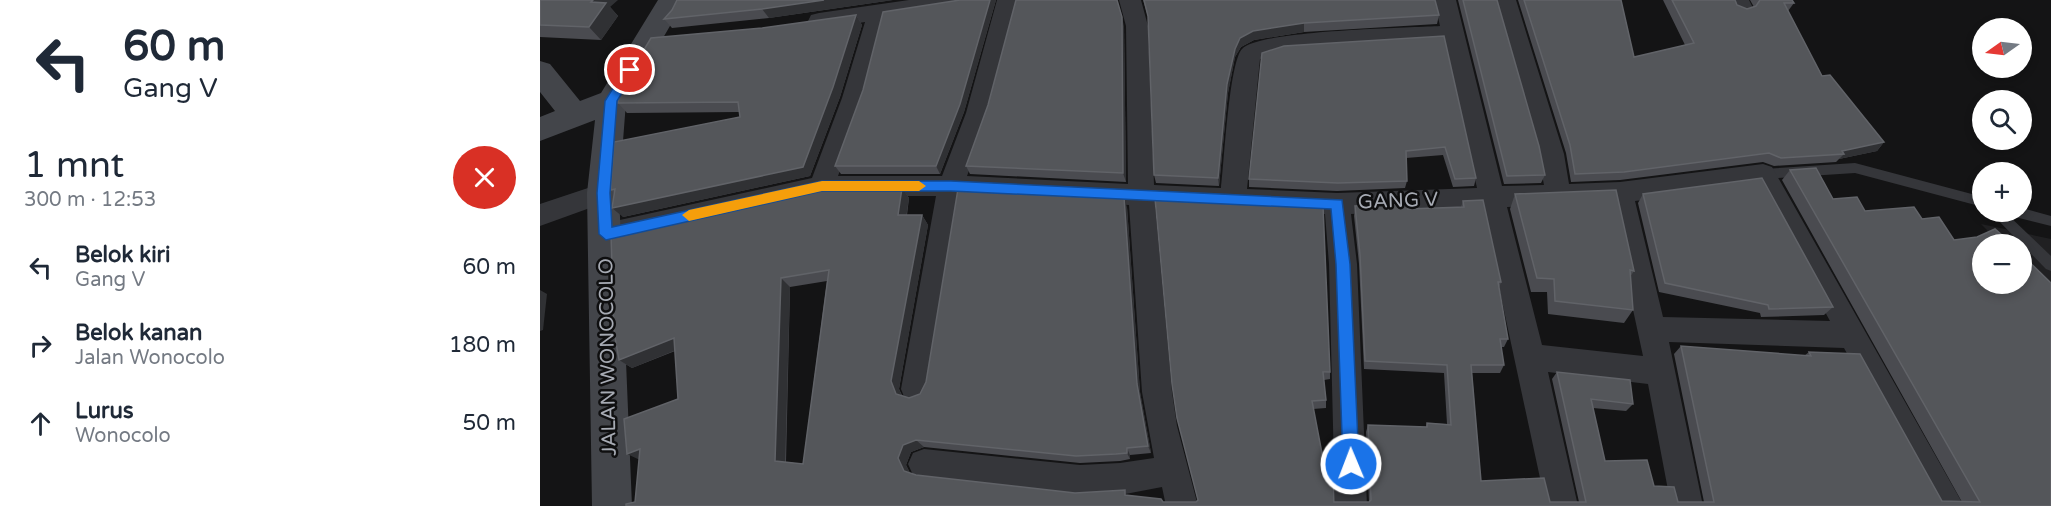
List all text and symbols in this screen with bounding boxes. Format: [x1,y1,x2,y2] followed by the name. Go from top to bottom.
[1972,18,2032,78] north arrow
[1972,18,2032,294] map controls
[123,21,225,72] text: 60 m
[24,24,102,102] icon: left
[604,44,655,95] pin
[613,53,646,86] icon: arrive
[123,72,218,105] text: Gang V
[1972,90,2032,150] button: search
[24,144,124,187] text: 1 mnt
[453,146,516,209] button: close
[1972,162,2032,222] button: +
[24,188,156,212] text: 300 m · 12:53
[1357,188,1439,214] street label: GANG V
[1972,234,2032,294] button: −
[75,242,171,268] text: Belok kiri
[24,251,57,284] icon: left
[462,254,516,280] text: 60 m
[594,258,622,456] street label: JALAN WONOCOLO
[75,268,145,292] text: Gang V
[75,320,202,346] text: Belok kanan
[24,329,57,362] icon: right
[449,332,516,358] text: 180 m
[75,346,225,370] text: Jalan Wonocolo
[75,398,133,424] text: Lurus
[24,407,57,440] icon: ahead
[462,410,516,436] text: 50 m
[75,424,171,448] text: Wonocolo
[1319,432,1383,496] position arrow

